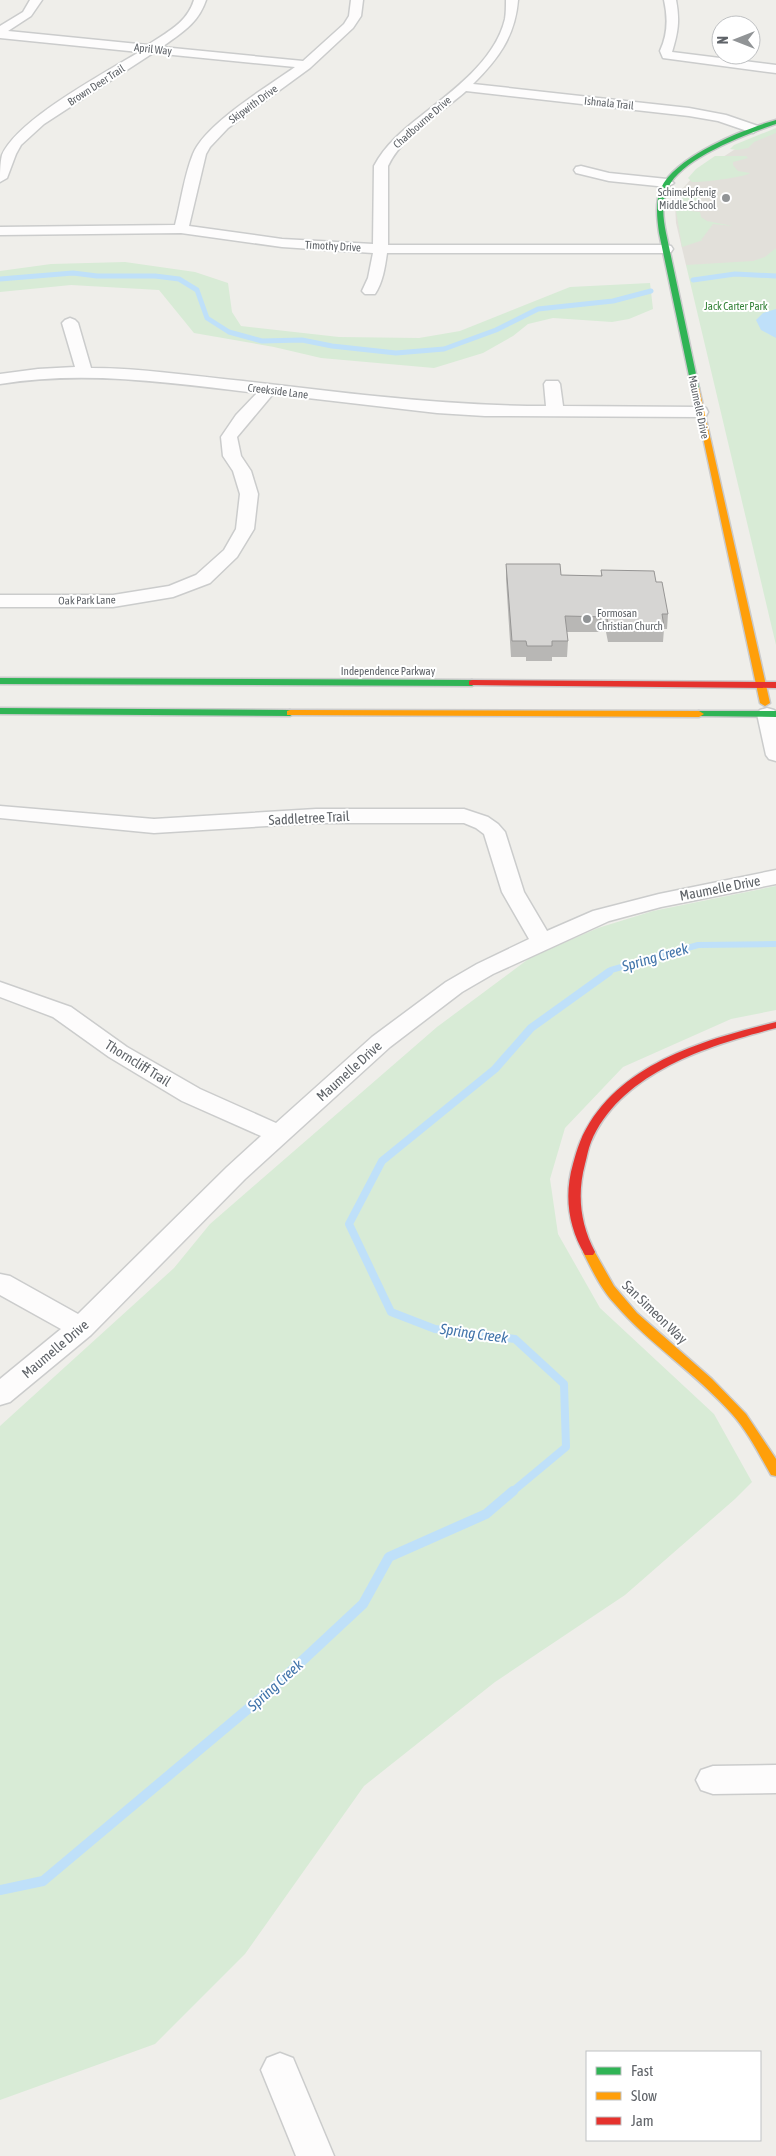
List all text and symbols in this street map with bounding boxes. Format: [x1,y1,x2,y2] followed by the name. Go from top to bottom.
[711,15,761,65] north arrow
[715,36,731,44] text: N
[133,41,173,57] street label: April Way
[65,62,127,108] street label: Brown Deer Trail
[226,82,280,126] street label: Skipwith Drive
[391,94,453,150] street label: Chadbourne Drive
[584,94,634,112] street label: Ishnala Trail
[658,186,716,211] place label: Schimelpfenig Middle School
[720,192,732,204] marker: Schimelpfenig Middle School
[305,239,361,253] street label: Timothy Drive
[704,300,768,312] park label: Jack Carter Park
[686,374,712,440] street label: Maumelle Drive
[247,381,309,401] street label: Creekside Lane
[58,593,116,607] street label: Oak Park Lane
[597,607,663,632] place label: Formosan Christian Church
[581,613,593,625] marker: Formosan Christian Church
[341,665,436,677] street label: Independence Parkway
[268,808,350,828] street label: Saddletree Trail
[678,872,762,904] street label: Maumelle Drive
[619,939,691,975] water label: Spring Creek
[102,1037,174,1090] street label: Thorncliff Trail
[313,1038,385,1104] street label: Maumelle Drive
[619,1277,691,1347] street label: San Simeon Way
[19,1317,91,1381] street label: Maumelle Drive
[438,1320,509,1346] water label: Spring Creek
[243,1656,306,1715] water label: Spring Creek
[586,2051,761,2141] legend
[631,2062,653,2079] text: Fast
[631,2087,657,2104] text: Slow
[631,2112,654,2129] text: Jam

